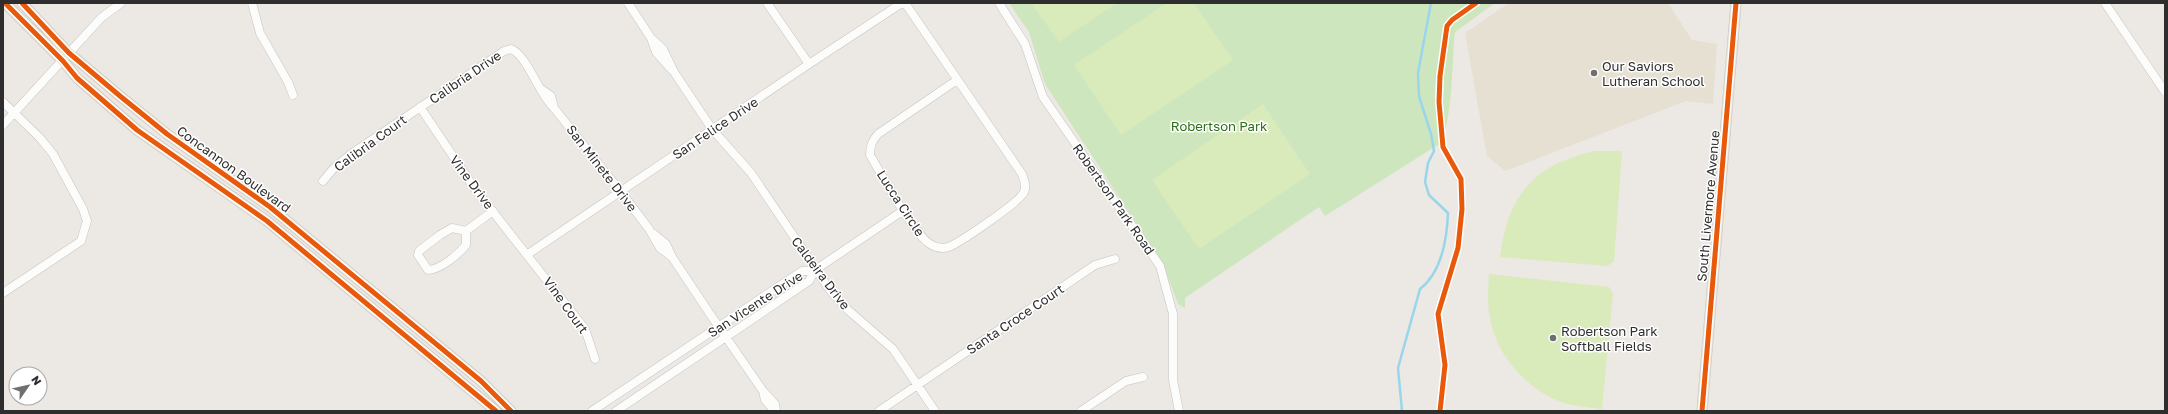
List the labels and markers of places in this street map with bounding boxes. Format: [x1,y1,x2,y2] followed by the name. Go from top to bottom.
[1602,58,1704,89] place label: Our Saviors Lutheran School
[1589,68,1599,78] marker: Our Saviors Lutheran School
[1561,323,1658,354] place label: Robertson Park Softball Fields
[1548,333,1558,343] marker: Robertson Park Softball Fields

